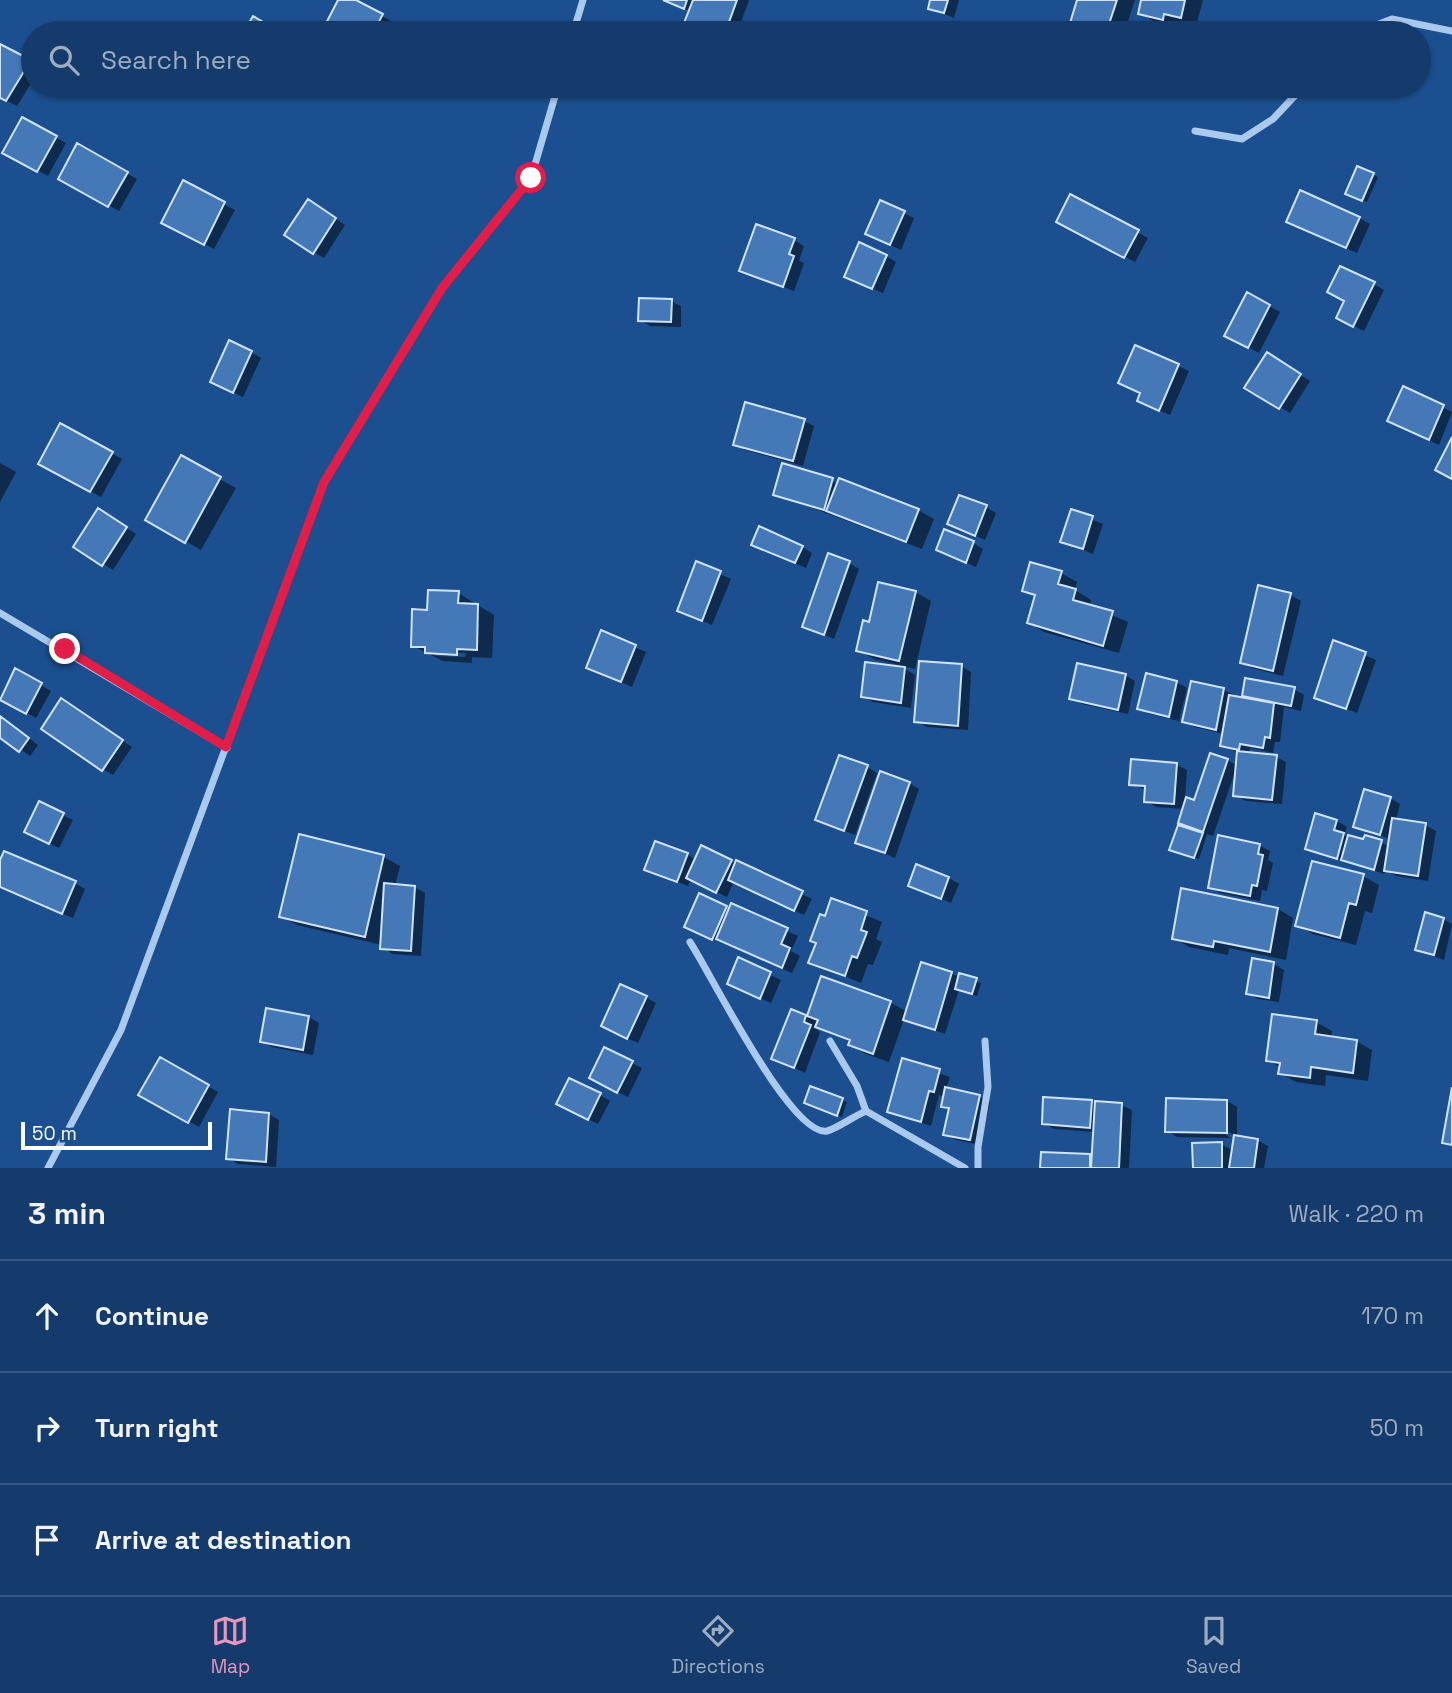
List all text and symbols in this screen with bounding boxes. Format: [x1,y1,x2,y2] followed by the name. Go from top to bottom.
[21,21,1431,98] search box
[45,41,83,79] icon: search
[101,43,251,77] text: Search here
[515,162,546,193] route start
[49,633,80,664] route end
[21,1119,212,1151] scale bar
[32,1121,77,1146] text: 50 m
[28,1194,106,1233] text: 3 min
[1289,1199,1424,1229] text: Walk · 220 m
[28,1297,66,1335] icon: ahead
[95,1299,209,1333] text: Continue
[1361,1301,1424,1331] text: 170 m
[28,1409,66,1447] icon: right
[95,1411,219,1445] text: Turn right
[1370,1413,1424,1443] text: 50 m
[28,1521,66,1559] icon: arrive
[95,1523,352,1557] text: Arrive at destination
[211,1612,250,1679] tab: Map
[672,1612,765,1679] tab: Directions
[1186,1612,1241,1679] tab: Saved

